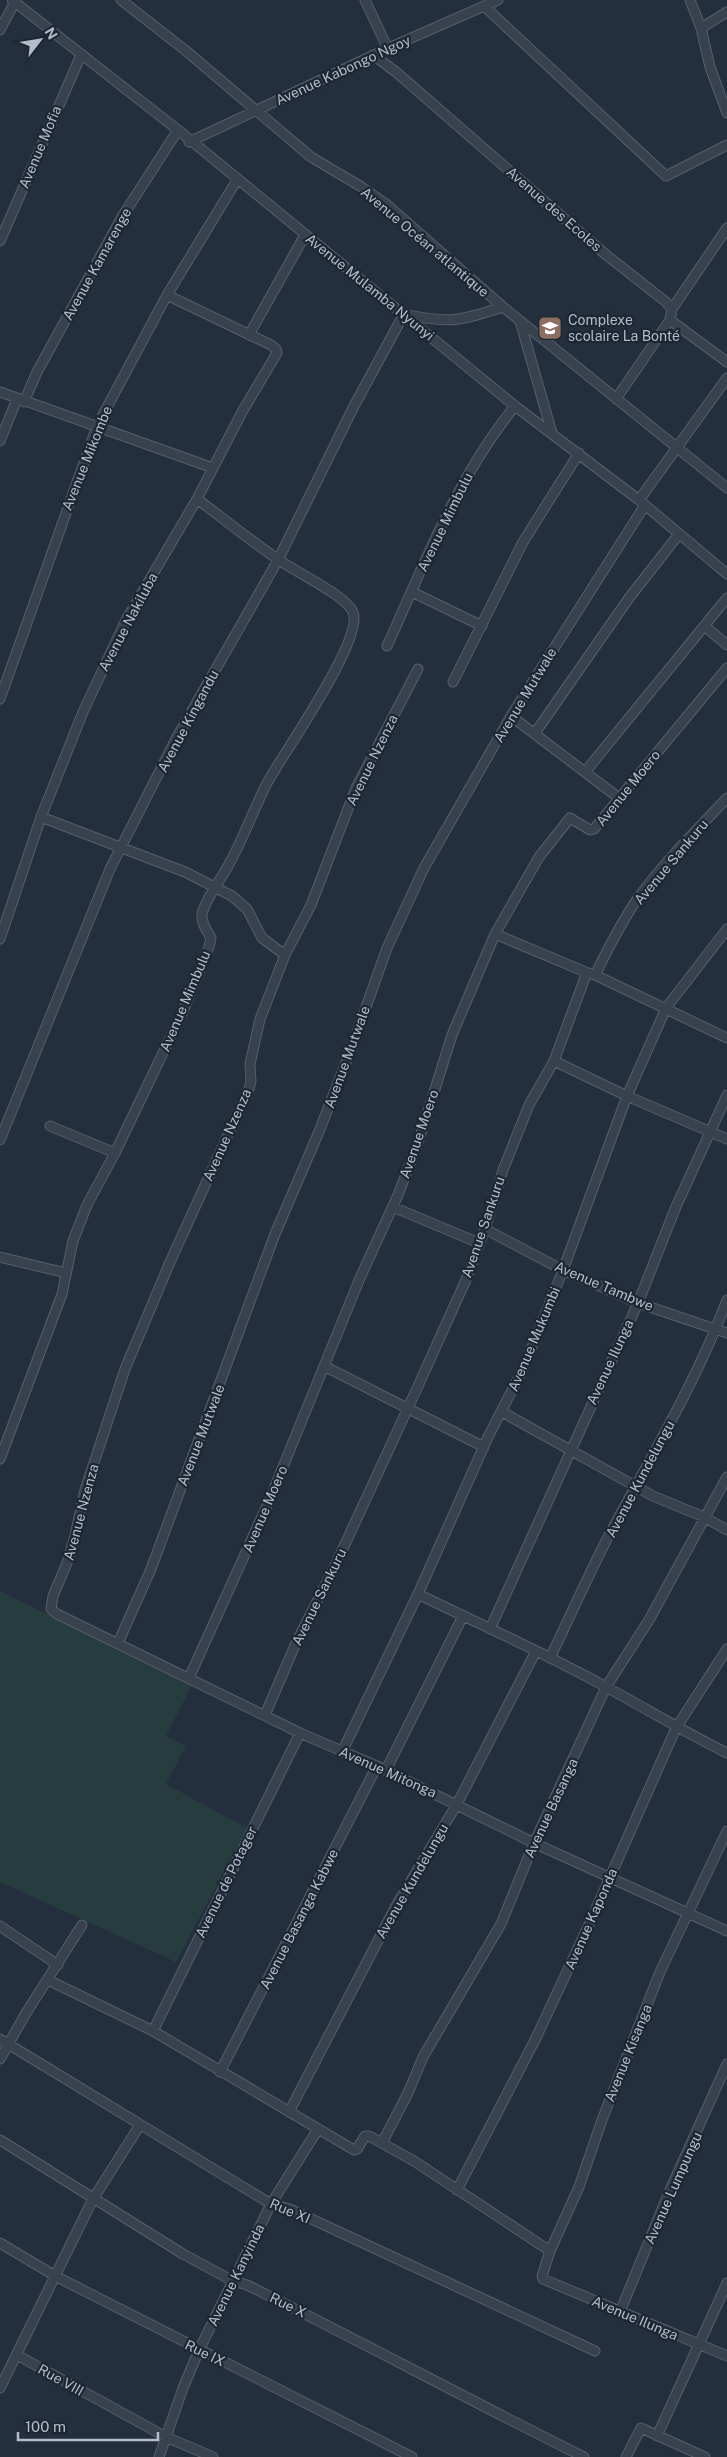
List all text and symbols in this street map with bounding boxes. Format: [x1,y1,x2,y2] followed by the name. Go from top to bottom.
[15,15,65,65] north arrow
[41,24,61,42] text: N
[273,31,413,108] street label: Avenue Kabongo Ngoy
[15,103,65,191] street label: Avenue Mofia
[503,163,605,255] street label: Avenue des Ecoles
[358,184,492,300] street label: Avenue Océan atlantique
[59,205,135,323] street label: Avenue Kamarenge
[303,230,437,344] street label: Avenue Mulamba Nyunyi
[568,312,680,344] place label: Complexe scolaire La Bonté
[537,315,563,341] school or university icon: Complexe scolaire La Bonté
[59,403,115,513] street label: Avenue Mikombe
[414,470,476,574] street label: Avenue Mimbulu
[95,570,161,674] street label: Avenue Nakiluba
[490,645,560,745] street label: Avenue Mutwale
[154,667,222,775] street label: Avenue Kingandu
[343,712,401,808] street label: Avenue Nzenza
[593,747,663,829] street label: Avenue Moero
[631,816,711,908] street label: Avenue Sankuru
[157,948,213,1054] street label: Avenue Mimbulu
[321,1004,373,1110] street label: Avenue Mutwale
[200,1086,254,1184] street label: Avenue Nzenza
[396,1087,442,1180] street label: Avenue Moero
[458,1174,508,1280] street label: Avenue Sankuru
[552,1258,656,1314] street label: Avenue Tambwe
[505,1284,563,1394] street label: Avenue Mukumbi
[583,1317,637,1407] street label: Avenue Ilunga
[174,1382,228,1488] street label: Avenue Mutwale
[602,1418,678,1540] street label: Avenue Kundelungu
[60,1462,102,1562] street label: Avenue Nzenza
[240,1463,291,1555] street label: Avenue Moero
[289,1546,349,1648] street label: Avenue Sankuru
[337,1743,439,1801] street label: Avenue Mitonga
[521,1756,581,1860] street label: Avenue Basanga
[373,1821,451,1941] street label: Avenue Kundelungu
[192,1824,260,1940] street label: Avenue de Potager
[257,1846,341,1992] street label: Avenue Basanga Kabwe
[562,1866,620,1972] street label: Avenue Kaponda
[601,2002,655,2104] street label: Avenue Kisanga
[641,2129,705,2247] street label: Avenue Lumpungu
[267,2195,313,2227] street label: Rue XI
[204,2221,268,2329] street label: Avenue Kanyinda
[267,2289,309,2321] street label: Rue X
[590,2293,680,2343] street label: Avenue Ilunga
[182,2337,228,2370] street label: Rue IX
[35,2361,87,2399] street label: Rue VIII
[18,2410,158,2442] scale bar
[25,2418,66,2435] text: 100 m

